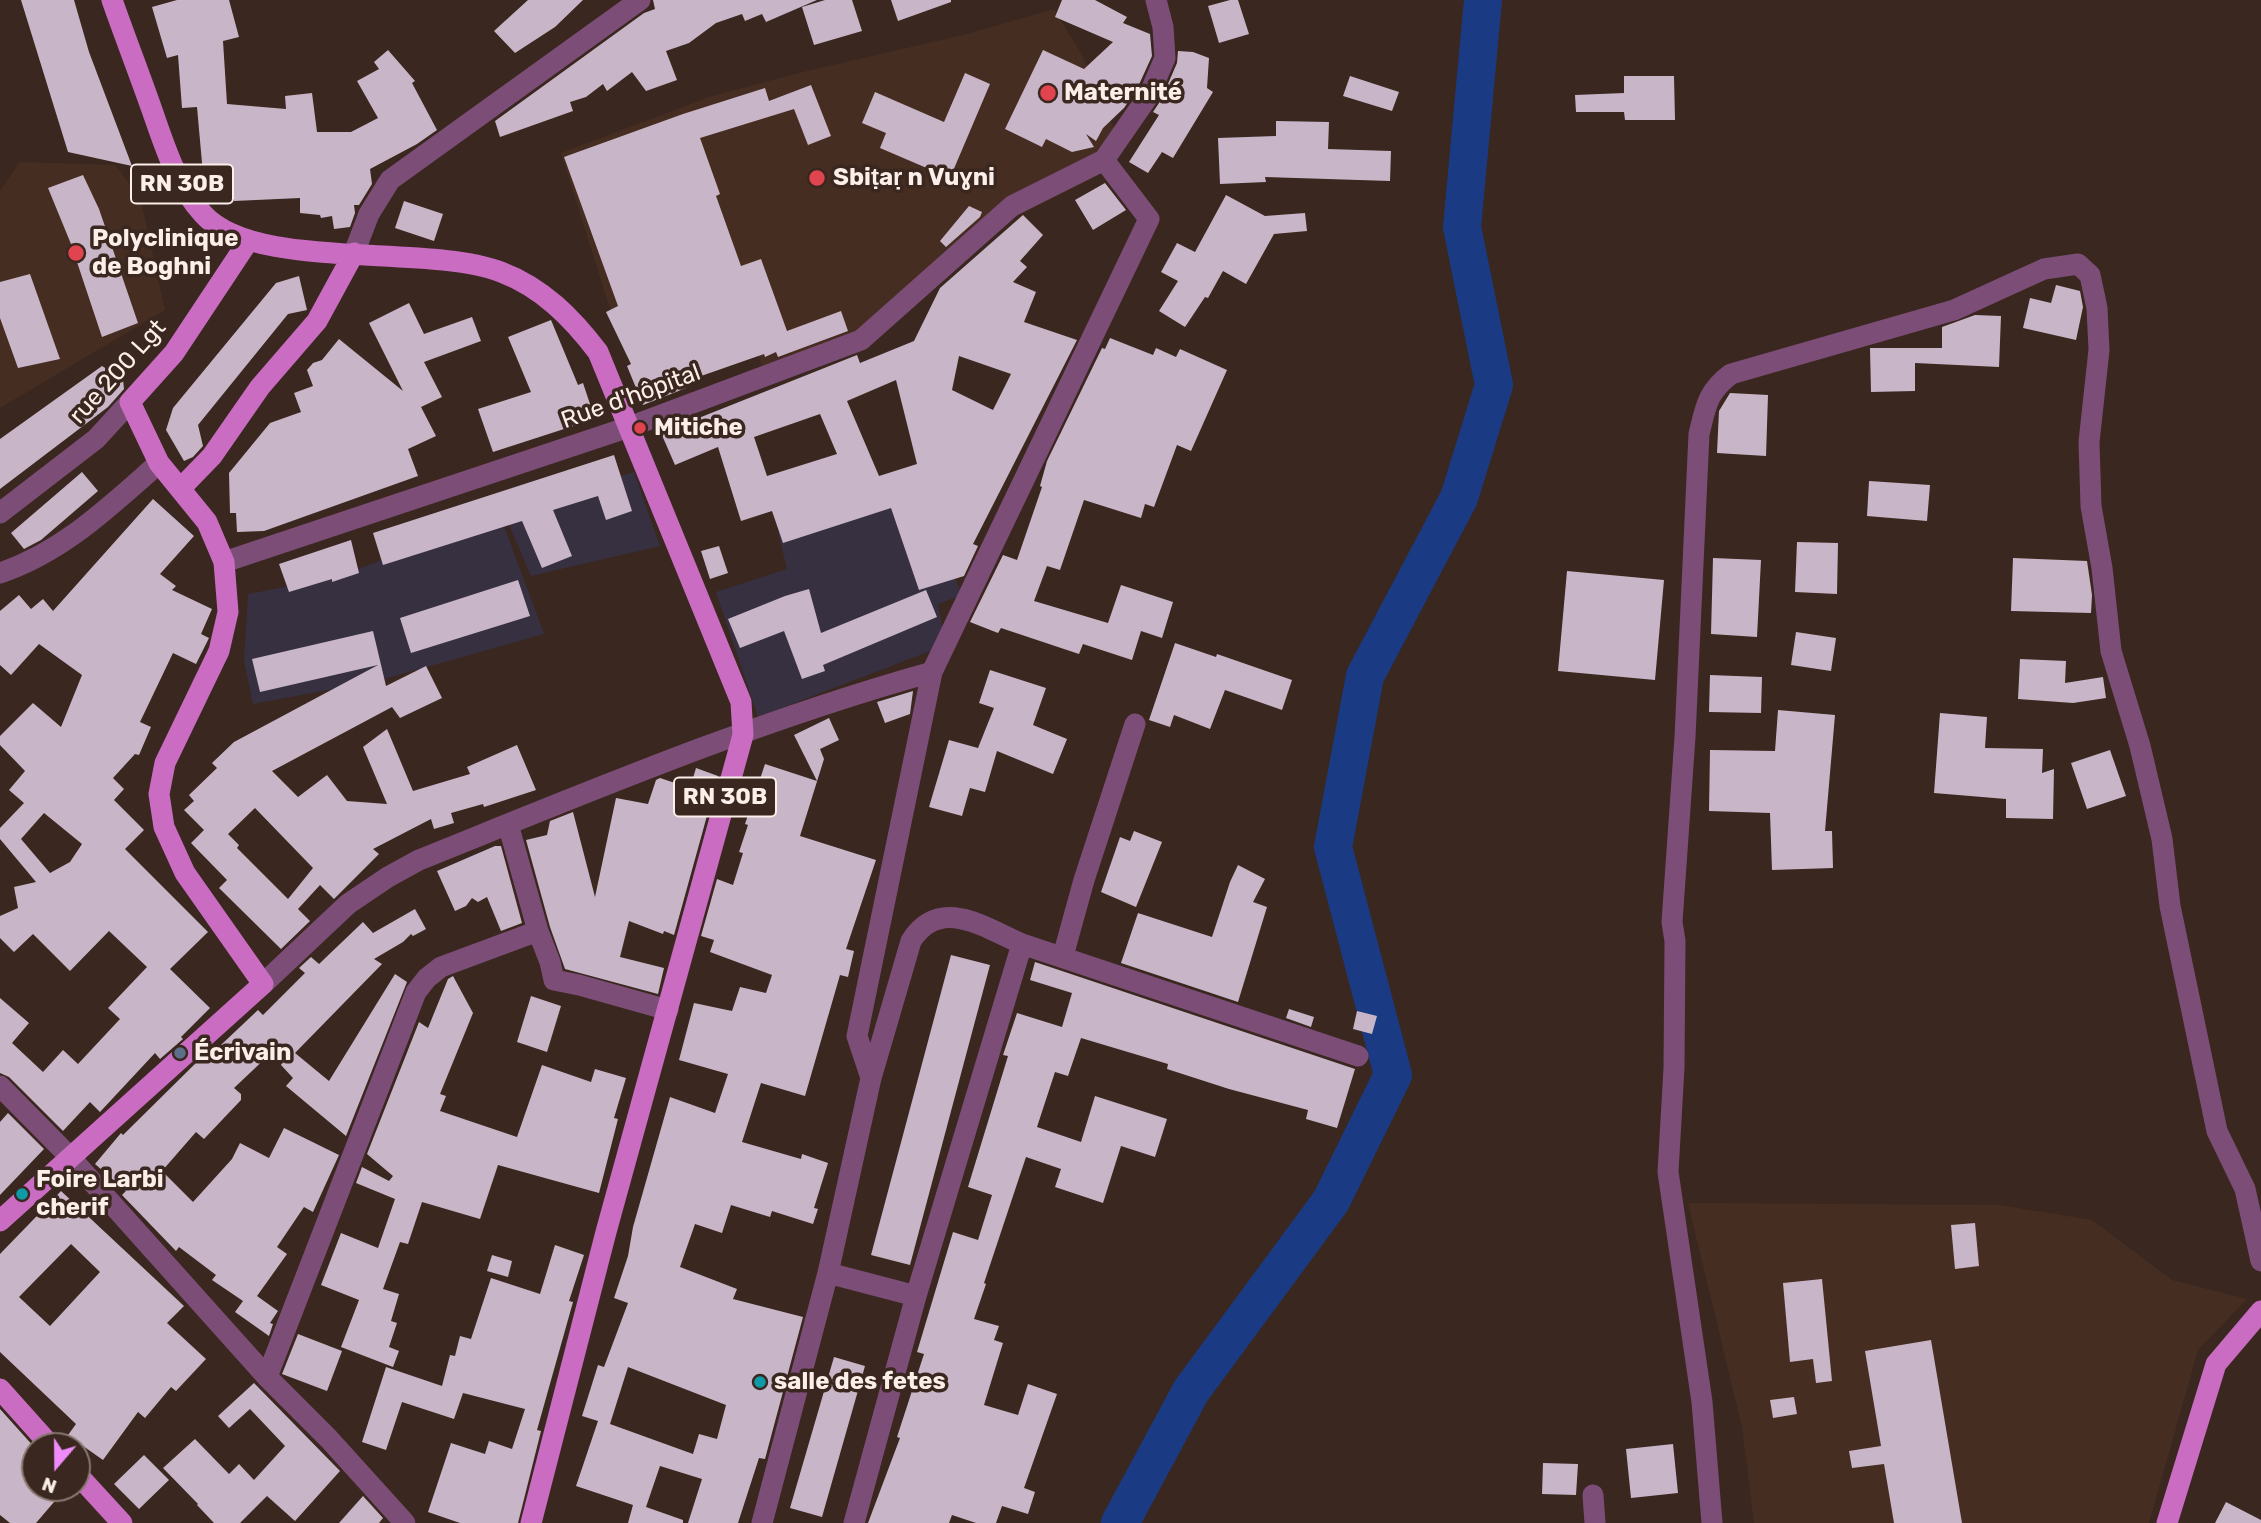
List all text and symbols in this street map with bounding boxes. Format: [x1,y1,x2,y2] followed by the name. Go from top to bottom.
[1064,79,1182,107] place label: Maternité
[1038,83,1058,103] marker: Maternité
[131,164,233,204] road number: RN 30B
[833,164,995,192] place label: Sbiṭaṛ n Vuɣni
[807,168,827,188] marker: Sbiṭaṛ n Vuɣni
[92,225,238,281] place label: Polyclinique de Boghni
[66,243,86,263] marker: Polyclinique de Boghni
[64,314,172,430] street label: rue 200 Lgt
[557,359,705,435] street label: Rue d'hôpital
[654,414,743,442] place label: Mitiche
[632,420,648,436] marker: Mitiche
[674,778,776,817] road number: RN 30B
[194,1039,291,1067] place label: Écrivain
[172,1045,188,1061] marker: Écrivain
[36,1166,164,1222] place label: Foire Larbi cherif
[14,1186,30,1202] marker: Foire Larbi cherif
[774,1368,946,1396] place label: salle des fetes
[752,1374,768,1390] marker: salle des fetes
[21,1432,91,1502] north arrow
[39,1472,60,1498] text: N

